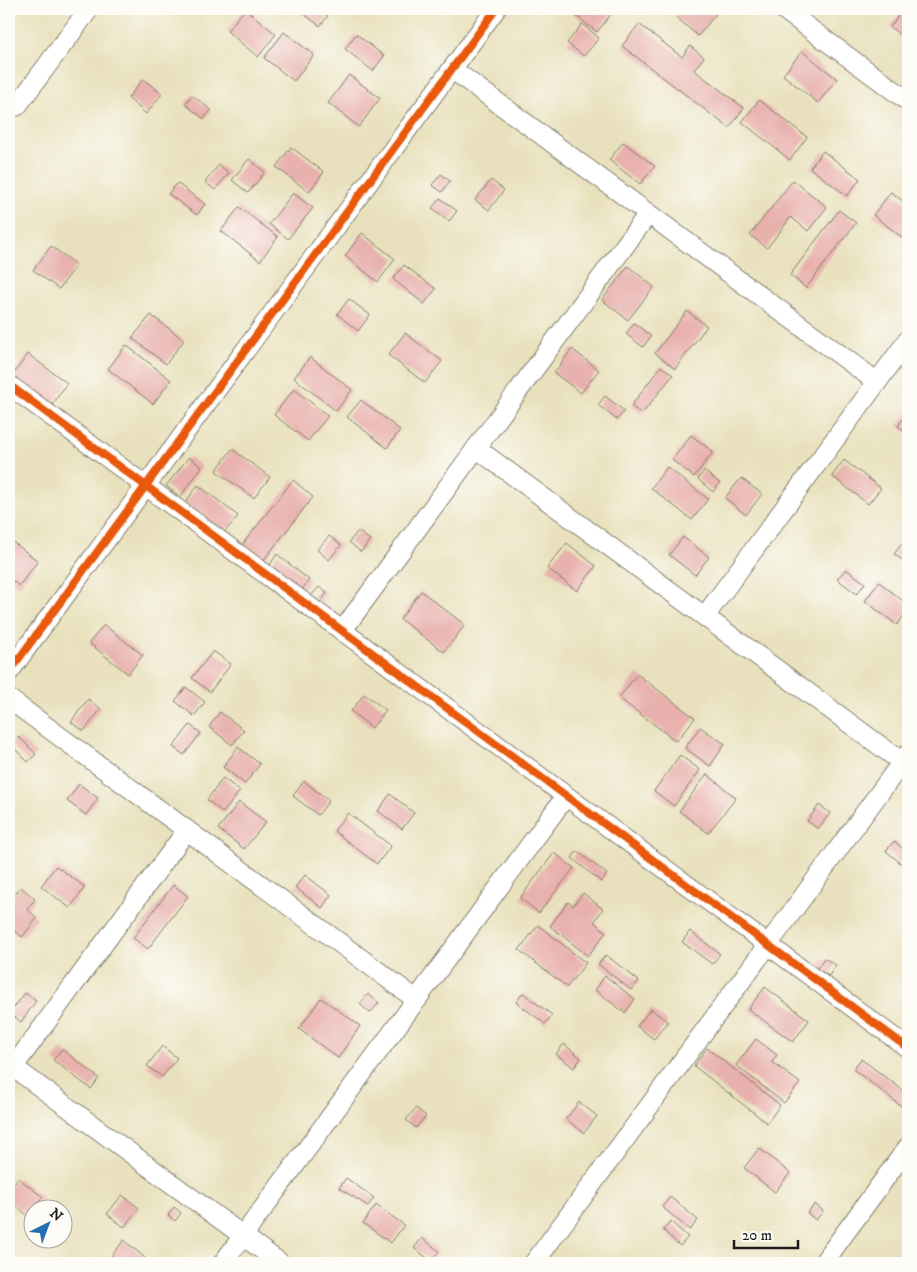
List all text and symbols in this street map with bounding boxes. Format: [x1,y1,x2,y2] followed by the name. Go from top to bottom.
[22,1200,72,1250] north arrow
[46,1205,67,1226] text: N
[734,1217,798,1249] scale bar
[742,1226,772,1245] text: 20 m

